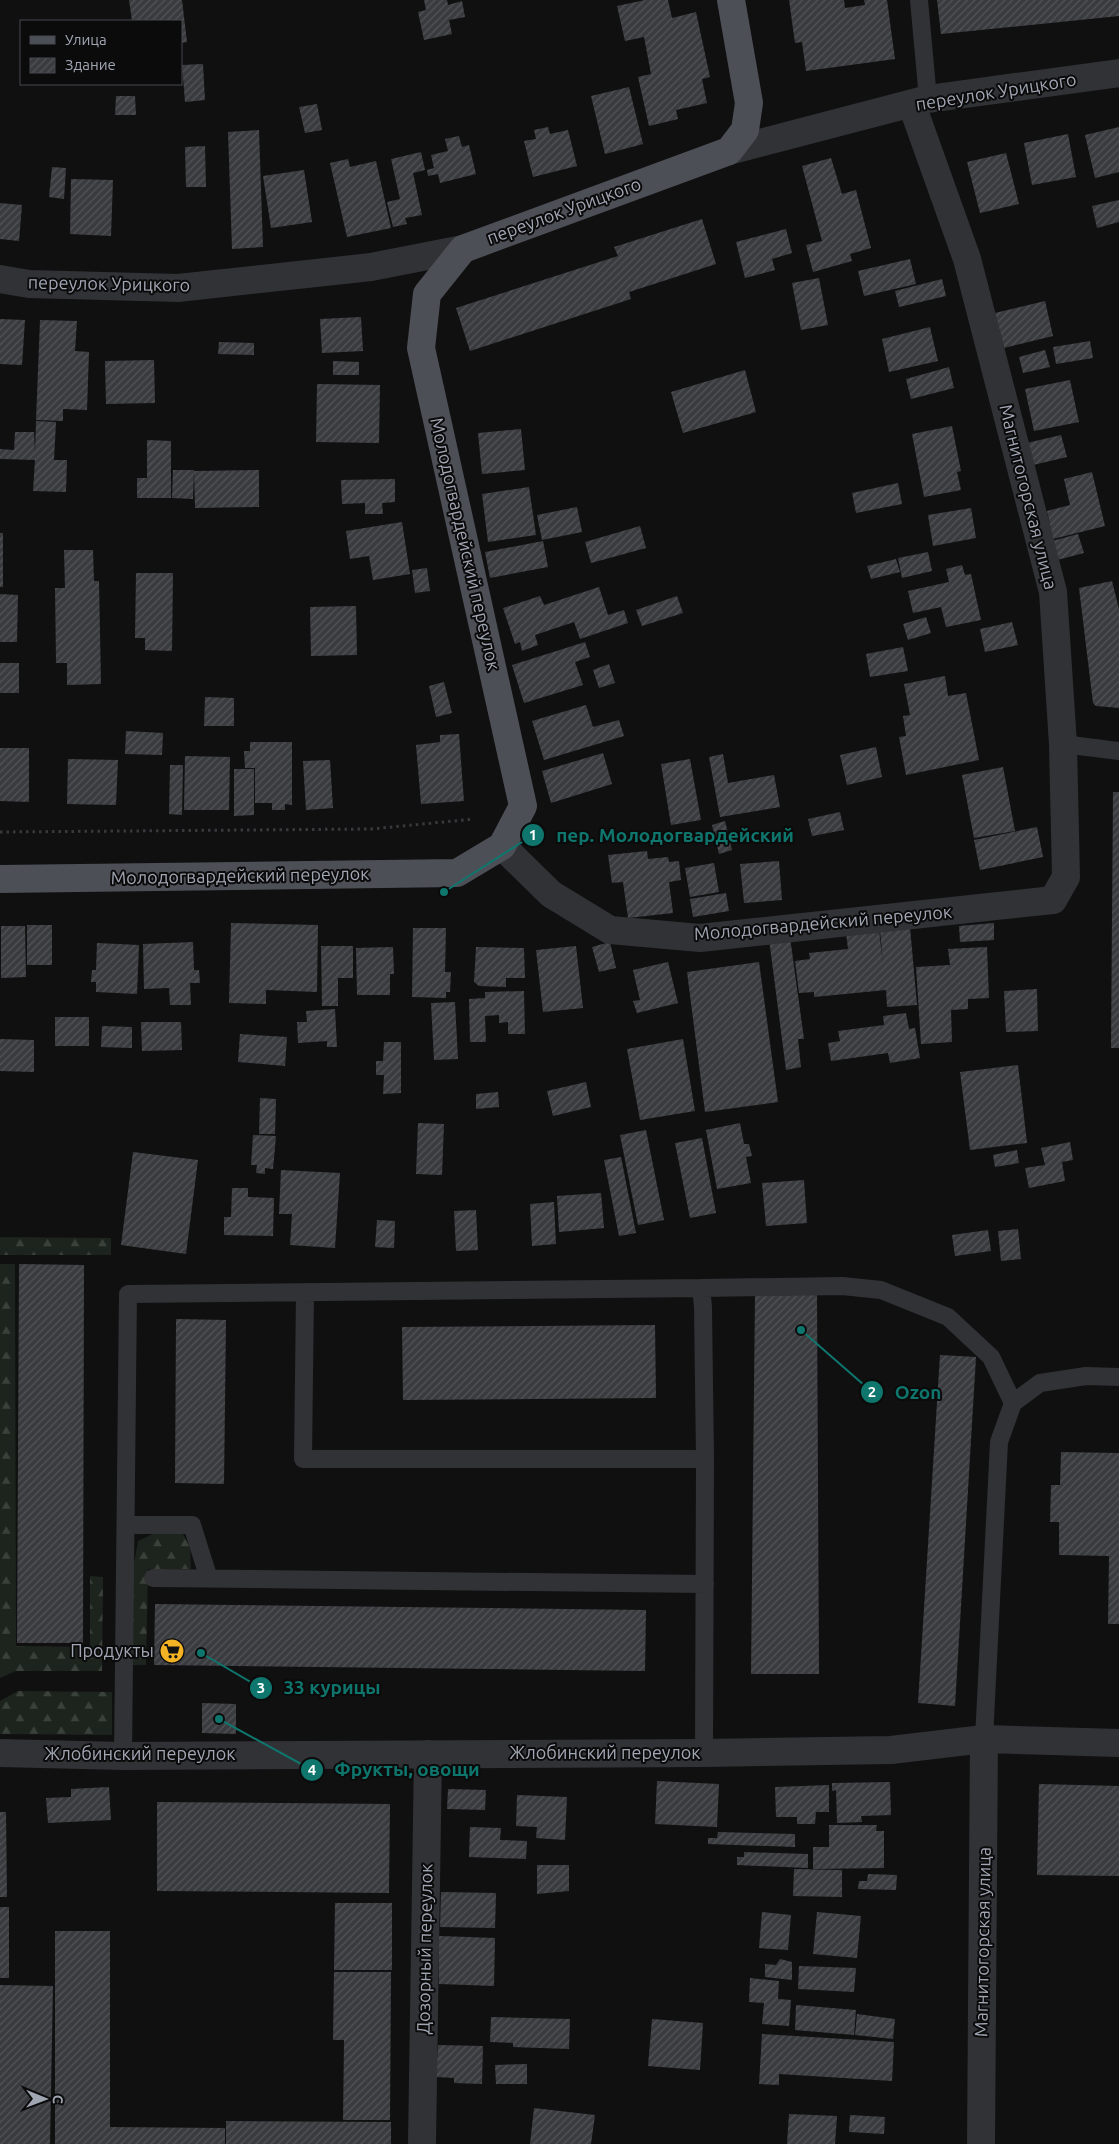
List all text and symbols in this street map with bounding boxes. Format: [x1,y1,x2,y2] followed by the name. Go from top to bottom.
[20,20,182,85] legend
[65,31,107,48] text: Улица
[65,56,116,73] text: Здание
[914,68,1078,114] street label: переулок Урицкого
[484,173,643,247] street label: переулок Урицкого
[28,272,190,294] street label: переулок Урицкого
[996,402,1062,591] street label: Магнитогорская улица
[427,415,505,672] street label: Молодогвардейский переулок
[521,818,803,852] callout: пер. Молодогвардейский
[556,824,794,846] text: пер. Молодогвардейский
[529,826,537,843] text: 1
[110,863,370,887] street label: Молодогвардейский переулок
[693,901,953,943] street label: Молодогвардейский переулок
[859,1375,951,1409] callout: Ozon
[895,1381,941,1403] text: Ozon
[868,1383,876,1400] text: 2
[159,1638,185,1664] supermarket icon: Продукты
[70,1640,154,1660] place label: Продукты
[249,1671,391,1705] callout: 33 курицы
[283,1676,381,1698] text: 33 курицы
[257,1679,265,1696] text: 3
[509,1742,701,1762] street label: Жлобинский переулок
[44,1743,236,1763] street label: Жлобинский переулок
[300,1753,490,1787] callout: Фрукты, овощи
[334,1758,480,1780] text: Фрукты, овощи
[308,1761,316,1778] text: 4
[970,1847,994,2037] street label: Магнитогорская улица
[413,1863,435,2035] street label: Дозорный переулок
[20,2074,70,2124] north arrow
[50,2095,66,2104] text: С

